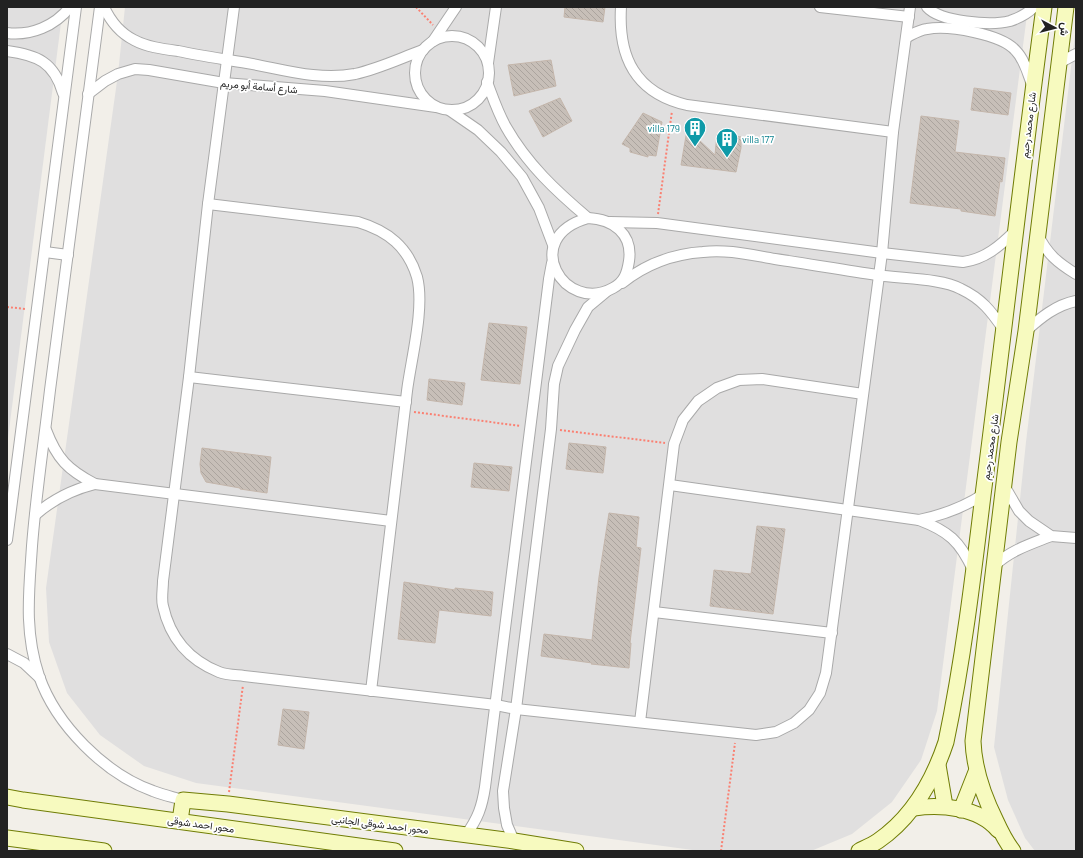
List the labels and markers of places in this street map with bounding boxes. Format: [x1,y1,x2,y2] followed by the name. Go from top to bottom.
[682,115,708,148] building icon: villa 179
[648,122,680,134] place label: villa 179
[714,126,740,159] building icon: villa 177
[742,133,774,145] place label: villa 177

